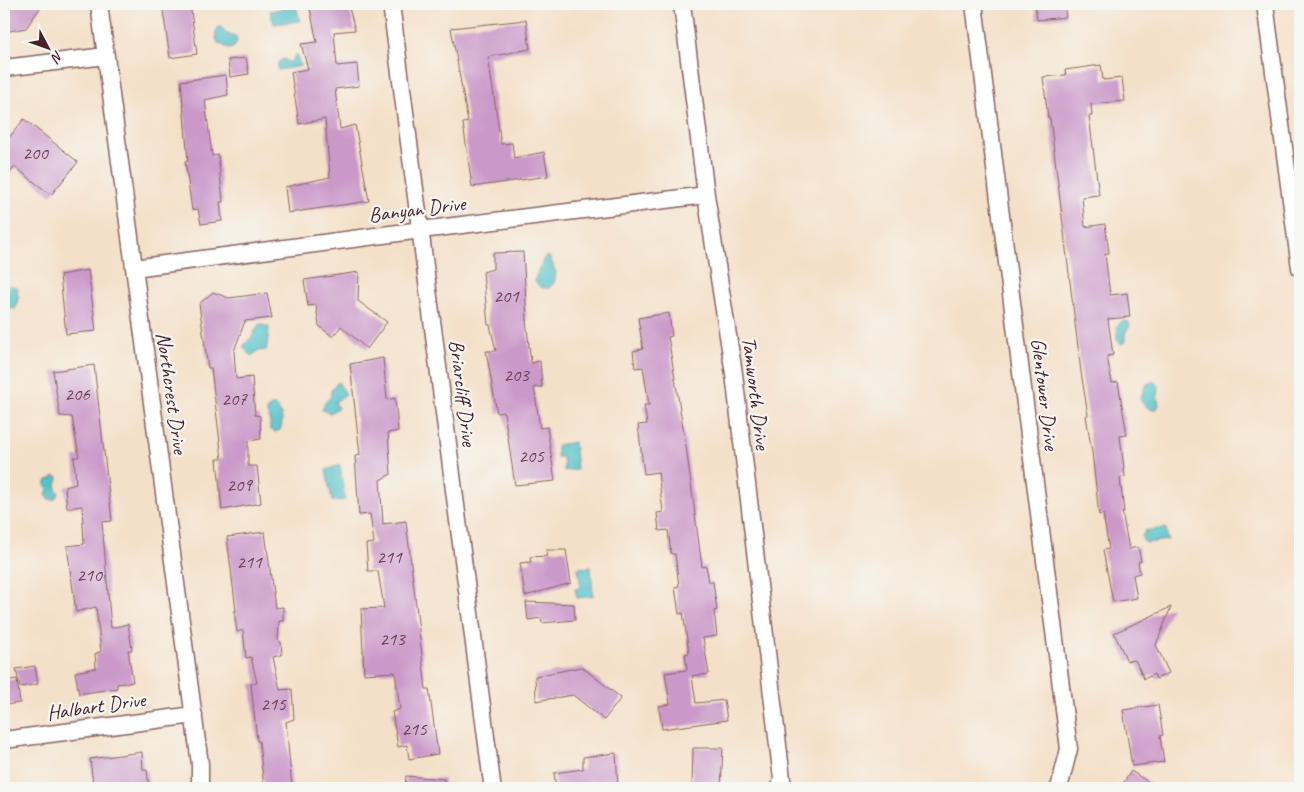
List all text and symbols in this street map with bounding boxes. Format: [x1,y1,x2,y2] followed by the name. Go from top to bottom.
[22,22,72,72] north arrow
[47,47,67,67] text: N
[22,141,49,165] house number: 200
[367,190,469,228] street label: Banyan Drive
[493,284,520,308] house number: 201
[151,331,194,458] street label: Northcrest Drive
[736,335,776,452] street label: Tamworth Drive
[1025,337,1065,453] street label: Glentower Drive
[444,338,483,449] street label: Briarcliff Drive
[503,363,530,387] house number: 203
[64,382,91,406] house number: 206
[221,387,248,411] house number: 207
[518,444,545,468] house number: 205
[226,473,253,497] house number: 209
[376,545,403,569] house number: 211
[236,550,263,574] house number: 211
[76,563,103,587] house number: 210
[379,627,406,651] house number: 213
[45,686,149,726] street label: Halbart Drive
[260,692,287,716] house number: 215
[401,717,428,741] house number: 215

